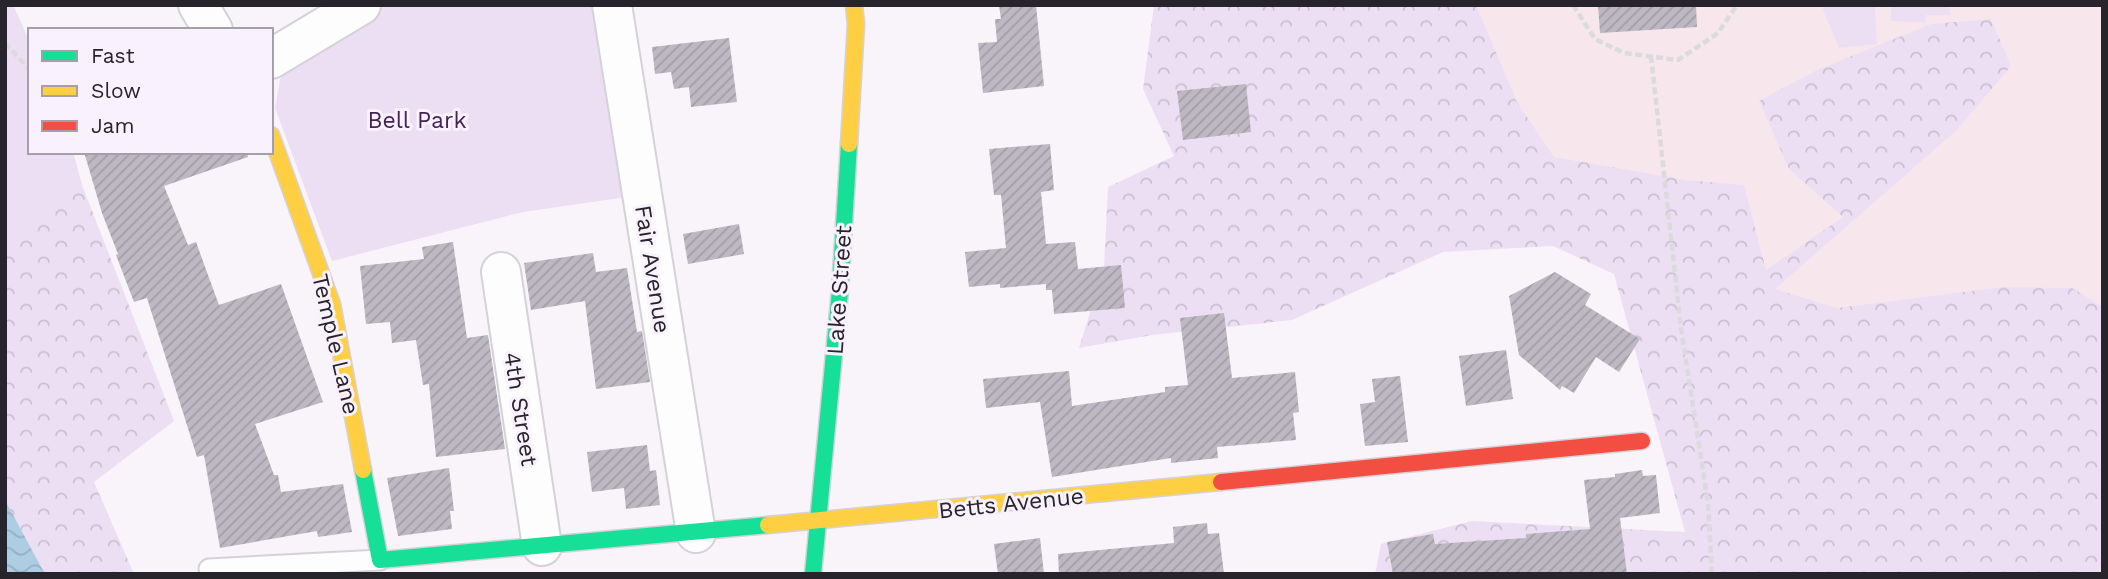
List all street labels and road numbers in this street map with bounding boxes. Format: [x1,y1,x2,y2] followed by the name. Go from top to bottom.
[629,203,676,335] street label: Fair Avenue
[822,224,858,356] street label: Lake Street
[306,271,365,417] street label: Temple Lane
[498,350,543,468] street label: 4th Street
[937,482,1085,525] street label: Betts Avenue

